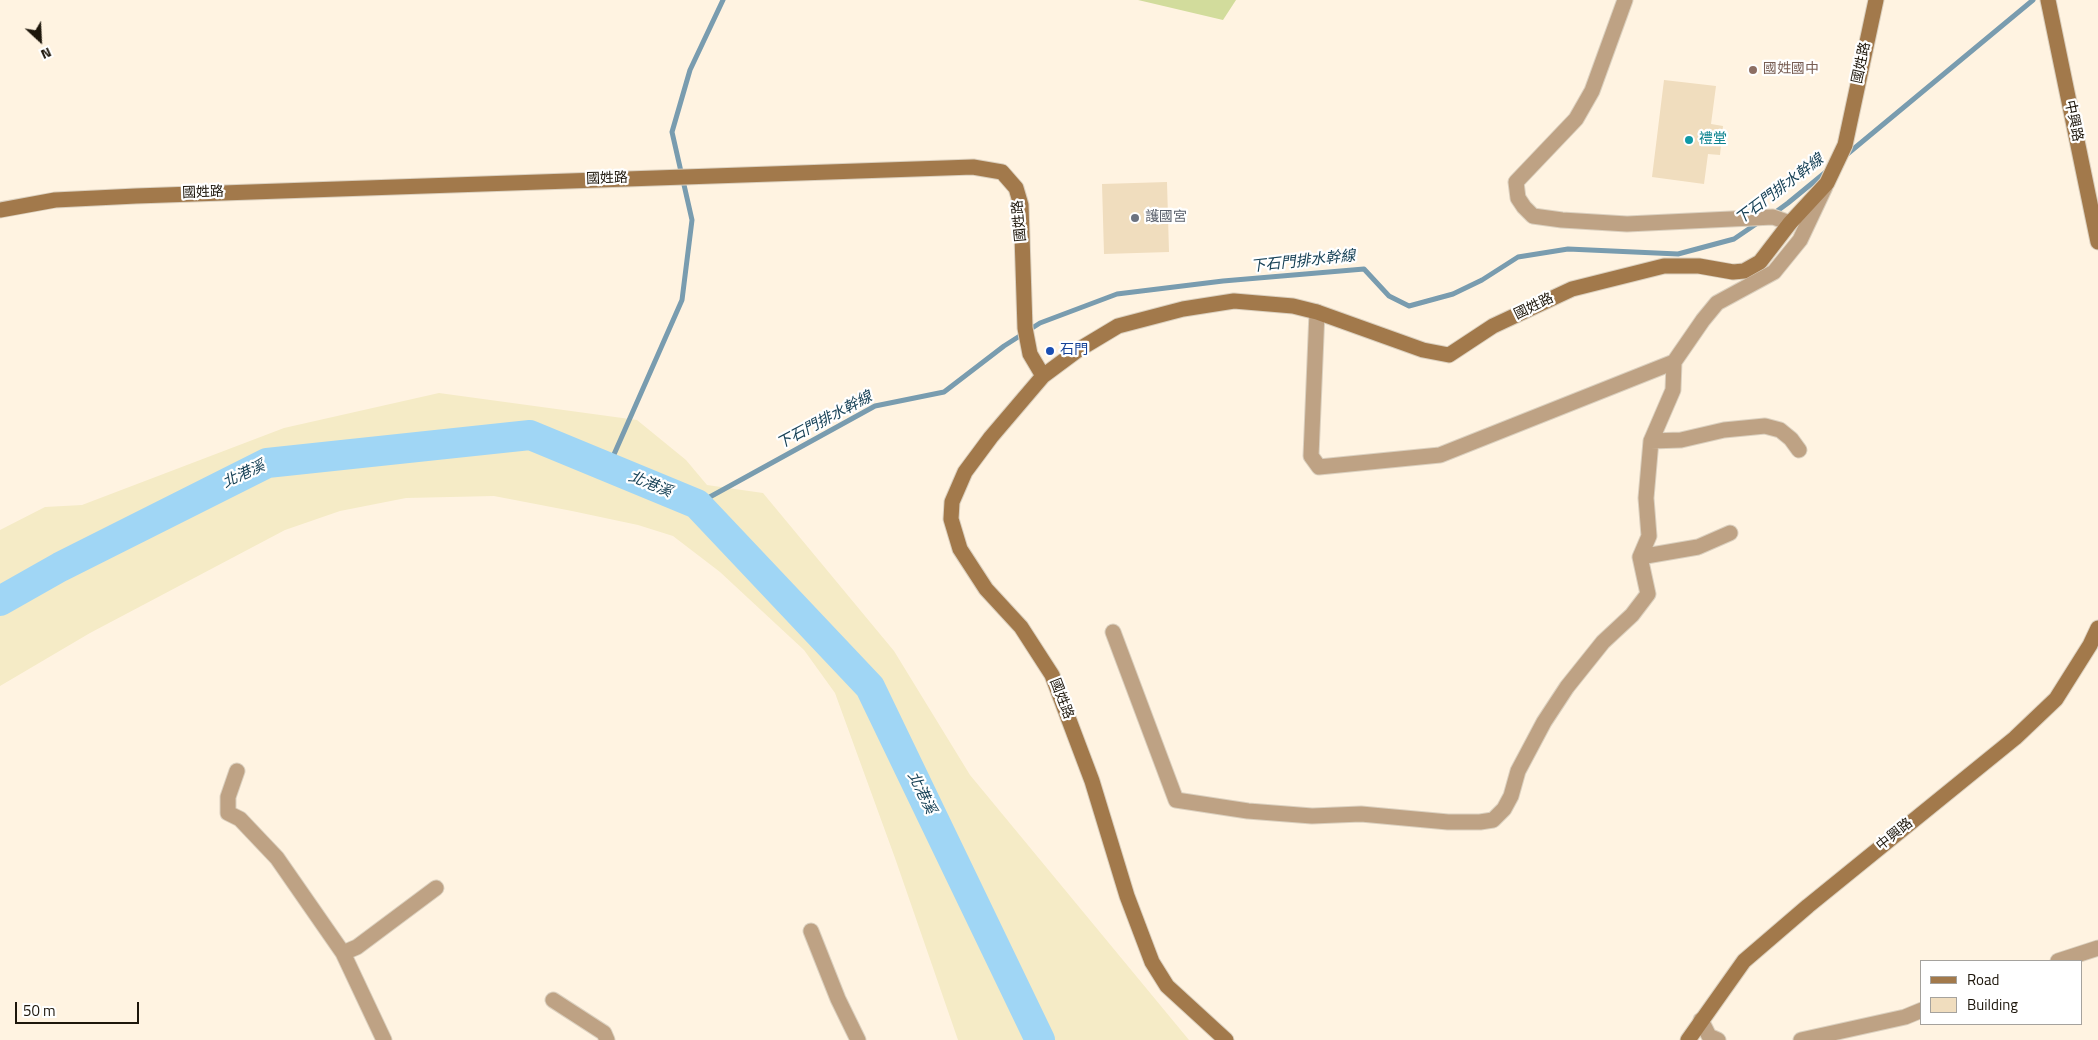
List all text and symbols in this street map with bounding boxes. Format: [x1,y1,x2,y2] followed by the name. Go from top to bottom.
[15,15,65,65] north arrow
[1849,41,1875,85] street label: 國姓路
[38,42,55,66] text: N
[1763,62,1819,78] place label: 國姓國中
[1747,64,1759,76] marker: 國姓國中
[2060,99,2086,143] street label: 中興路
[1699,132,1727,148] place label: 禮堂
[1683,134,1695,146] marker: 禮堂
[1733,151,1827,229] water label: 下石門排水幹線
[586,170,628,188] street label: 國姓路
[182,184,224,202] street label: 國姓路
[1010,199,1030,243] street label: 國姓路
[1145,210,1187,226] place label: 護國宮
[1129,212,1141,224] marker: 護國宮
[1250,248,1356,276] water label: 下石門排水幹線
[1511,290,1557,324] street label: 國姓路
[1060,343,1088,359] place label: 石門
[1044,345,1056,357] marker: 石門
[774,388,876,454] water label: 下石門排水幹線
[220,457,268,493] water label: 北港溪
[626,468,674,502] water label: 北港溪
[1046,676,1076,722] street label: 國姓路
[903,769,939,817] water label: 北港溪
[1873,815,1917,855] street label: 中興路
[1920,960,2083,1025] legend
[1967,968,1999,991] text: Road
[18,992,141,1024] scale bar
[1967,993,2018,1016] text: Building
[23,999,56,1022] text: 50 m

